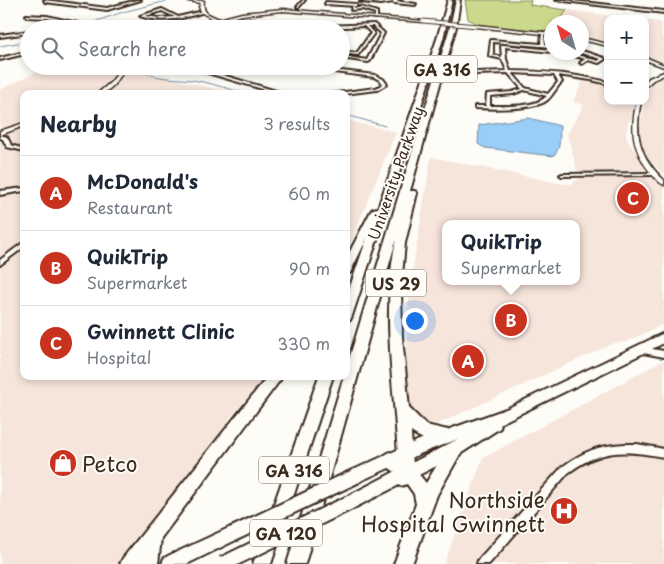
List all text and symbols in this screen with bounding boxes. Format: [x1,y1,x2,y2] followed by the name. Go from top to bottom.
[544,15,589,60] north arrow
[604,15,649,105] map controls
[604,15,649,60] button: +
[20,20,350,75] search box
[38,34,66,62] icon: search
[78,34,187,62] text: Search here
[407,56,477,82] road number: GA 316
[604,60,649,105] button: −
[361,103,429,243] street label: University Parkway
[40,107,117,139] text: Nearby
[263,111,330,135] text: 3 results
[87,167,198,195] text: McDonald's
[617,179,649,217] pin: C
[50,181,62,205] text: A
[288,181,330,205] text: 60 m
[87,195,173,219] text: Restaurant
[442,220,580,285] popup
[461,227,542,255] text: QuikTrip
[87,242,168,270] text: QuikTrip
[461,255,561,279] text: Supermarket
[51,256,61,280] text: B
[289,256,330,280] text: 90 m
[87,270,187,294] text: Supermarket
[366,270,426,296] road number: US 29
[495,301,527,339] pin: B
[402,308,428,334] your location
[87,317,235,345] text: Gwinnett Clinic
[50,331,62,355] text: C
[277,331,330,355] text: 330 m
[452,342,484,380] pin: A
[87,345,151,369] text: Hospital
[82,447,137,479] place label: Petco
[48,448,78,478] shop icon: Petco
[259,456,329,484] road number: GA 316
[361,483,545,539] place label: Northside Hospital Gwinnett
[549,496,579,526] hospital icon: Northside Hospital Gwinnett
[250,520,322,546] road number: GA 120

